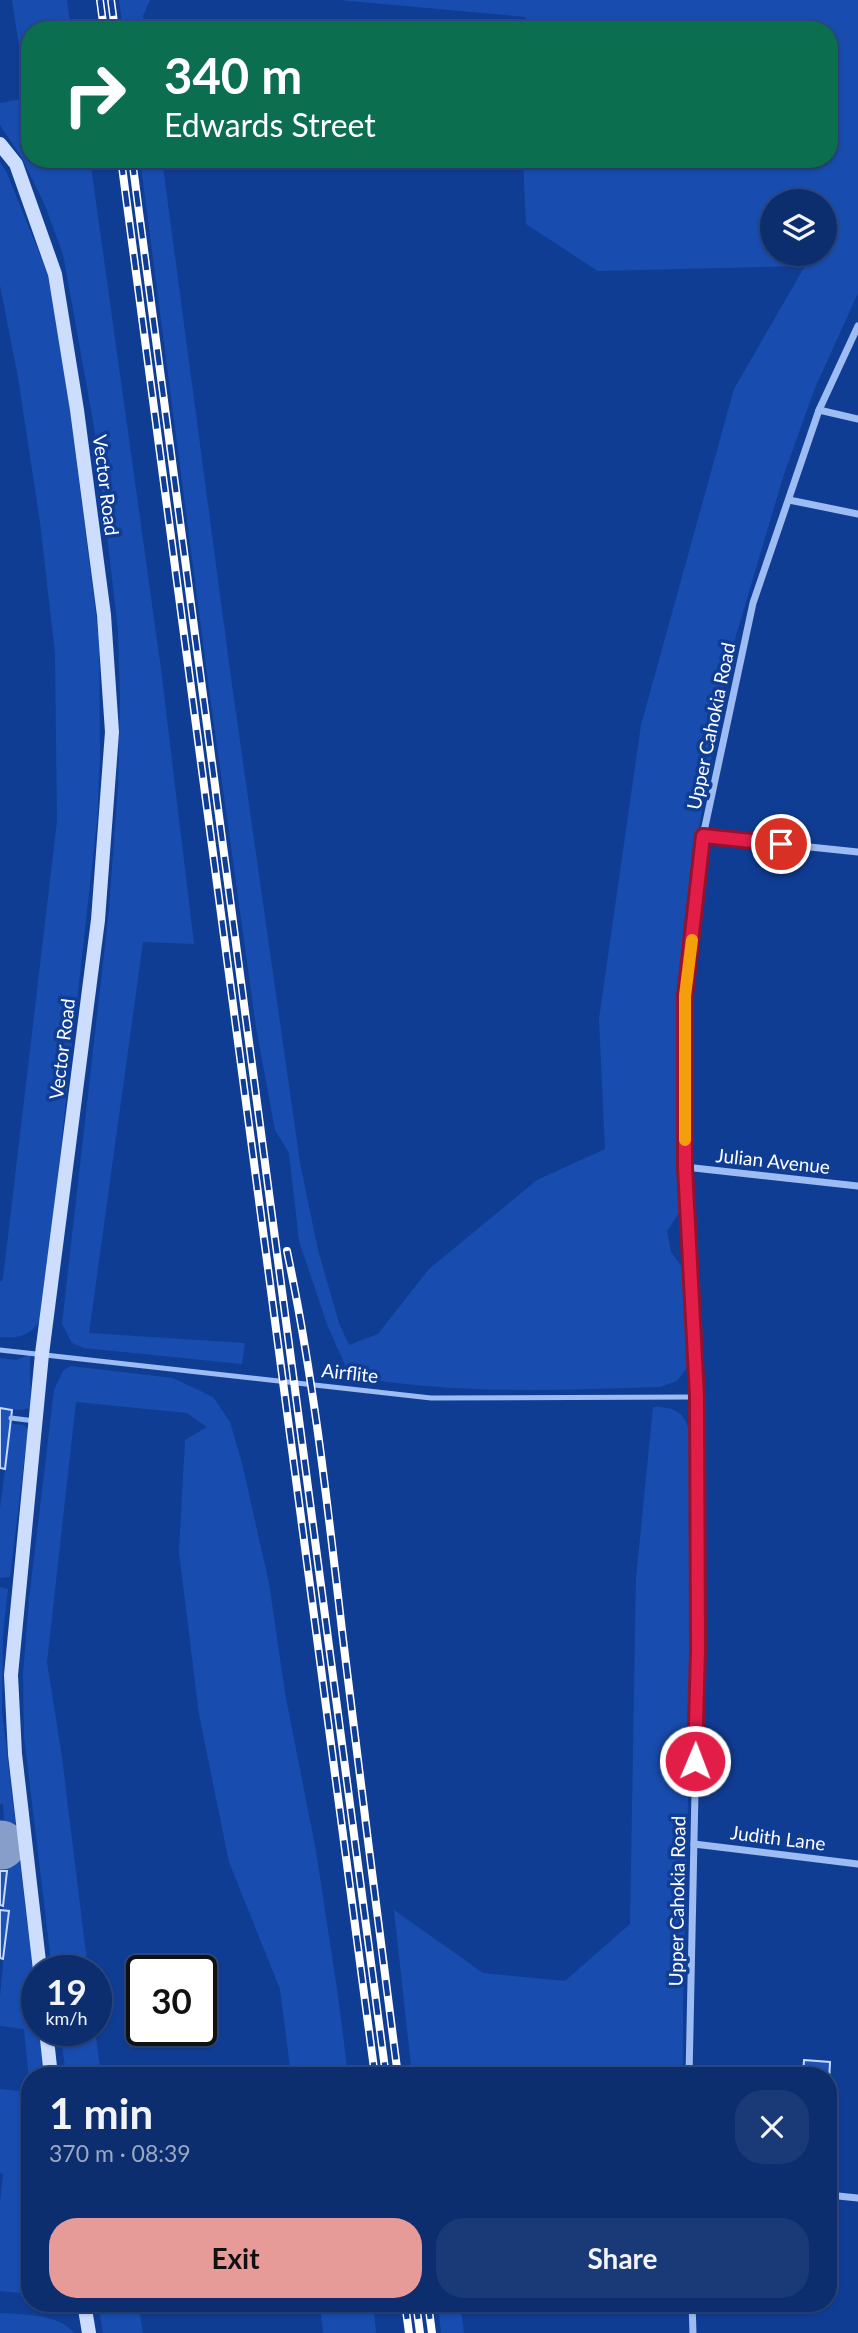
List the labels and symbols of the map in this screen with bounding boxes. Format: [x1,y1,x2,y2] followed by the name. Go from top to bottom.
[89,433,124,537] street label: Vector Road
[682,640,739,812] street label: Upper Cahokia Road
[751,814,811,874] pin
[44,997,79,1101] street label: Vector Road
[715,1143,831,1178] street label: Julian Avenue
[321,1358,380,1387] street label: Airflite
[658,1724,732,1798] position arrow
[664,1816,689,1986] street label: Upper Cahokia Road
[729,1820,827,1855] street label: Judith Lane
[126,1955,217,2046] speed limit sign: 30

